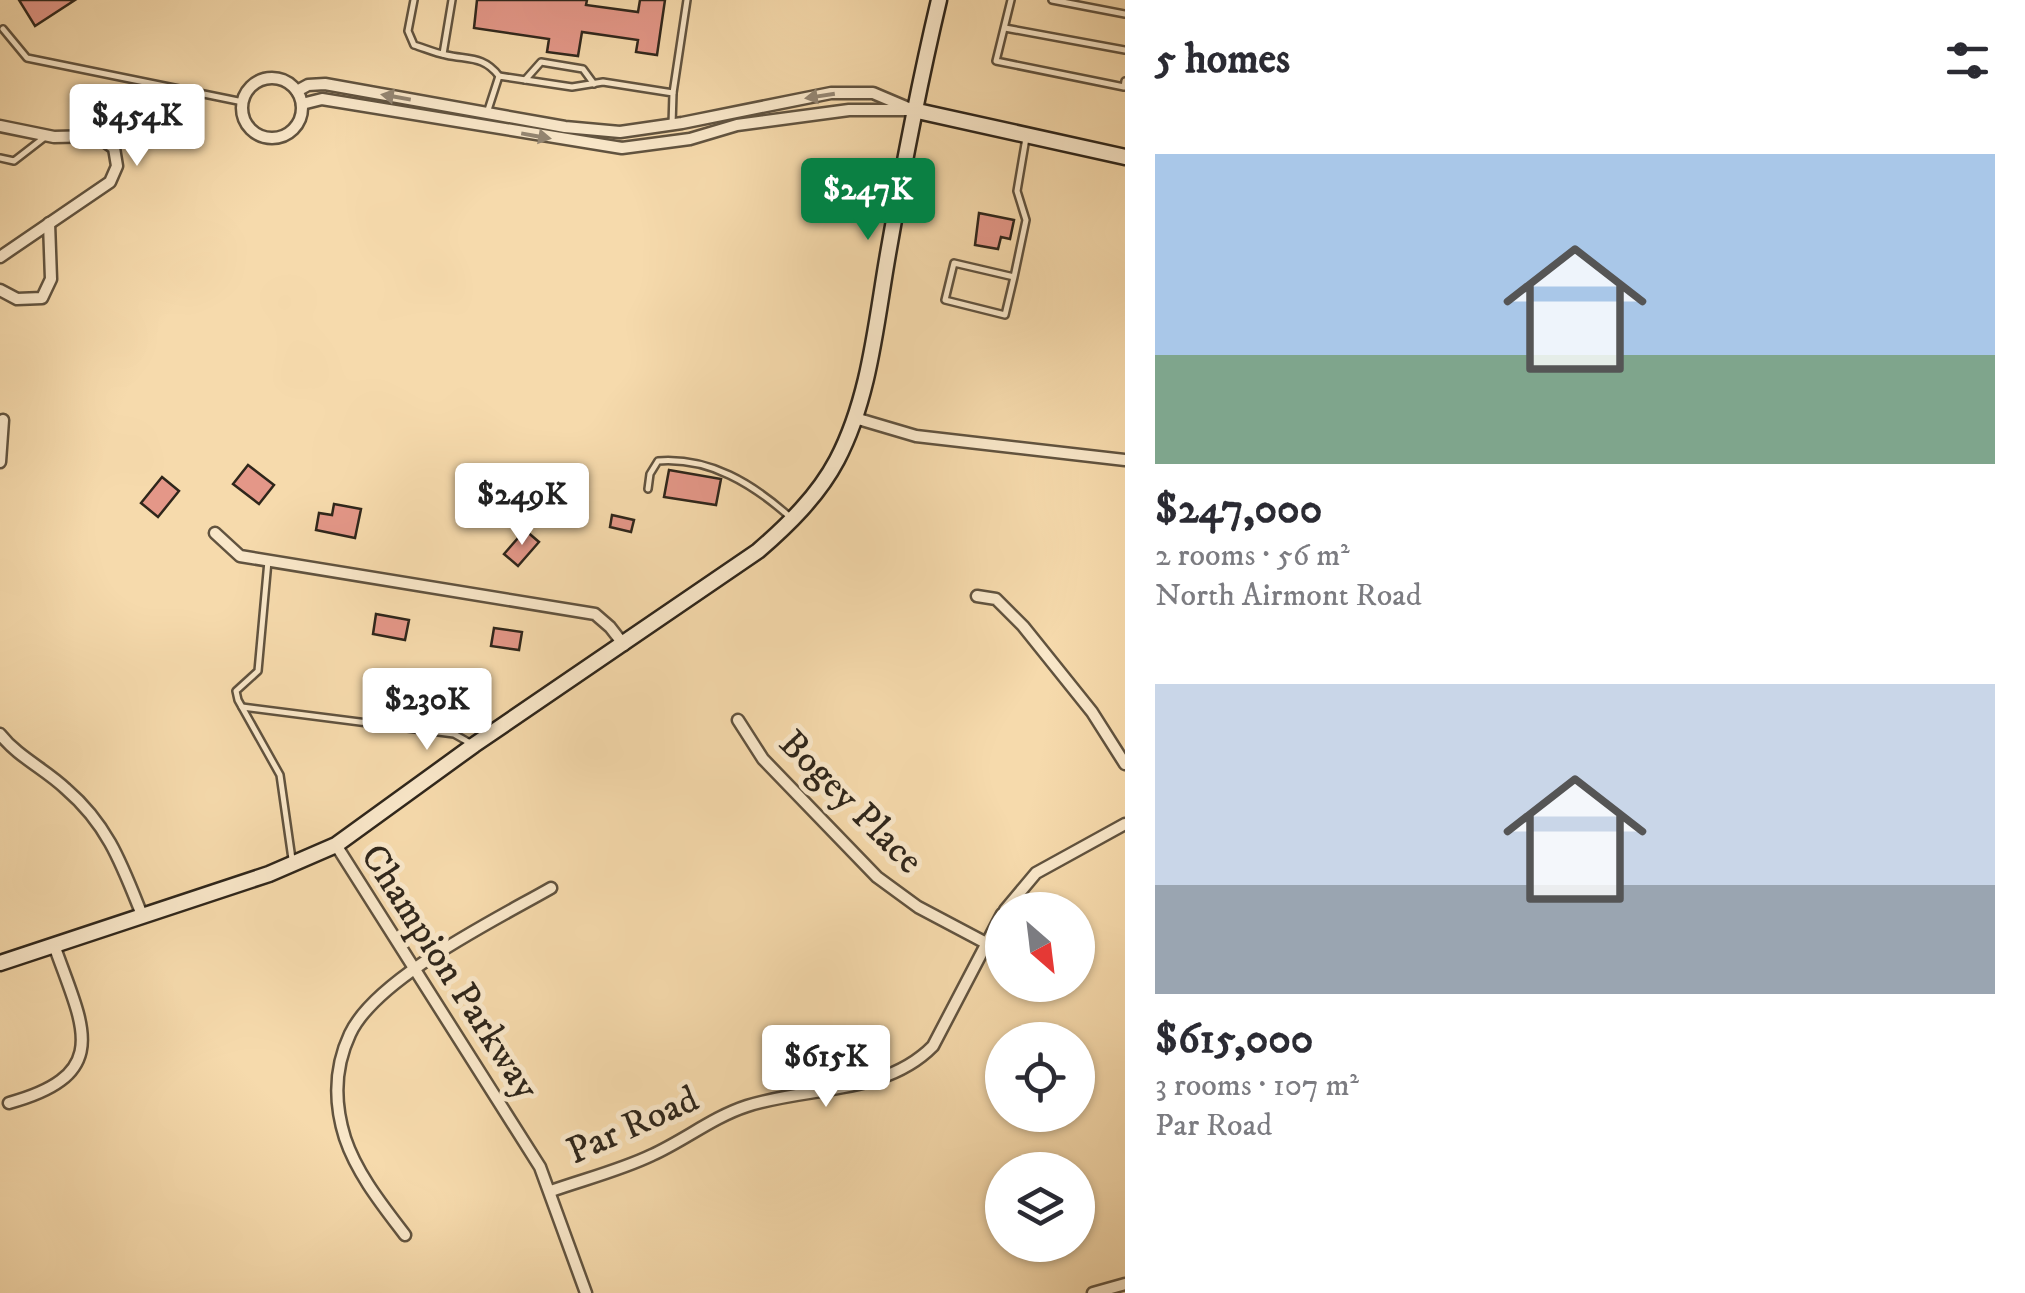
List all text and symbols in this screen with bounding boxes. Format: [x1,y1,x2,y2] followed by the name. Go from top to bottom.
[1940,33,1995,88] icon: filters
[1155,34,1290,86] text: 5 homes
[67,84,207,169] pin: $454K
[804,88,835,104] one-way arrow
[380,89,411,104] one-way arrow
[92,96,182,136] text: $454K
[520,129,552,144] one-way arrow
[798,158,938,243] pin: $247K
[823,170,913,210] text: $247K
[1485,219,1665,399] icon: home
[452,463,592,548] pin: $249K
[477,475,567,515] text: $249K
[1155,484,1322,536] text: $247,000
[1155,536,1350,576] text: 2 rooms · 56 m²
[1155,576,1422,616] text: North Airmont Road
[357,668,497,753] pin: $230K
[385,680,469,720] text: $230K
[768,720,933,885] street label: Bogey Place
[1485,749,1665,929] icon: home
[349,836,550,1109] street label: Champion Parkway
[985,892,1095,1002] north arrow
[985,892,1095,1262] map controls
[1155,1014,1313,1066] text: $615,000
[985,1022,1095,1132] button: locate
[756,1025,896,1110] pin: $615K
[784,1037,868,1077] text: $615K
[1155,1066,1359,1106] text: 3 rooms · 107 m²
[559,1076,706,1176] street label: Par Road
[1155,1106,1272,1146] text: Par Road
[985,1152,1095,1262] button: layers

